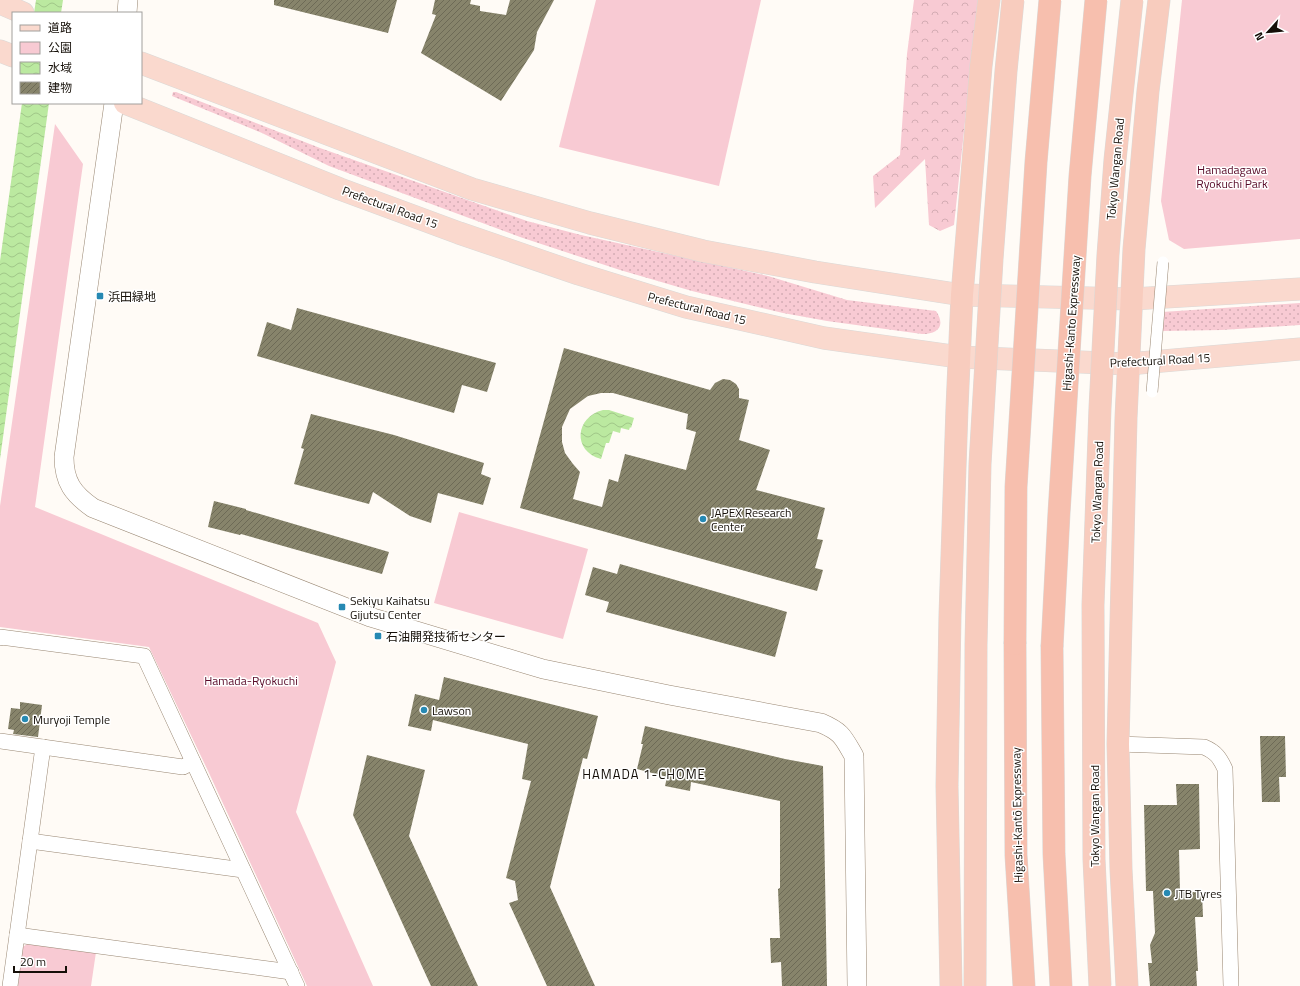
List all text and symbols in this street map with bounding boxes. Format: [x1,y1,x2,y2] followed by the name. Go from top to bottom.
[12,12,142,104] legend
[1248,12,1288,52] north arrow
[48,18,72,37] text: 道路
[1250,30,1268,44] text: N
[48,38,72,57] text: 公園
[48,58,72,77] text: 水域
[48,78,72,97] text: 建物
[1101,117,1129,221] street label: Tokyo Wangan Road
[1196,160,1268,193] park label: Hamadagawa Ryokuchi Park
[339,181,441,233] street label: Prefectural Road 15
[1057,254,1085,391] street label: Higashi-Kanto Expressway
[108,287,156,306] place label: 浜田緑地
[646,287,748,329] street label: Prefectural Road 15
[95,291,105,301] marker: 浜田緑地
[1109,348,1211,372] street label: Prefectural Road 15
[1086,441,1108,543] street label: Tokyo Wangan Road
[711,503,791,536] place label: JAPEX Research Center
[698,514,708,524] marker: JAPEX Research Center
[350,591,430,624] place label: Sekiyu Kaihatsu Gijutsu Center
[337,602,347,612] marker: Sekiyu Kaihatsu Gijutsu Center
[386,627,506,646] place label: 石油開発技術センター
[373,631,383,641] marker: 石油開発技術センター
[204,671,298,690] park label: Hamada-Ryokuchi
[432,701,471,720] place label: Lawson
[419,705,429,715] marker: Lawson
[33,710,110,729] place label: Muryoji Temple
[20,714,30,724] marker: Muryoji Temple
[1006,747,1028,883] street label: Higashi-Kantō Expressway
[582,764,706,784] district label: HAMADA 1-CHOME
[1085,765,1104,867] street label: Tokyo Wangan Road
[1175,884,1222,903] place label: JTB Tyres
[1162,888,1172,898] marker: JTB Tyres
[14,948,66,974] scale bar
[20,952,46,971] text: 20 m

